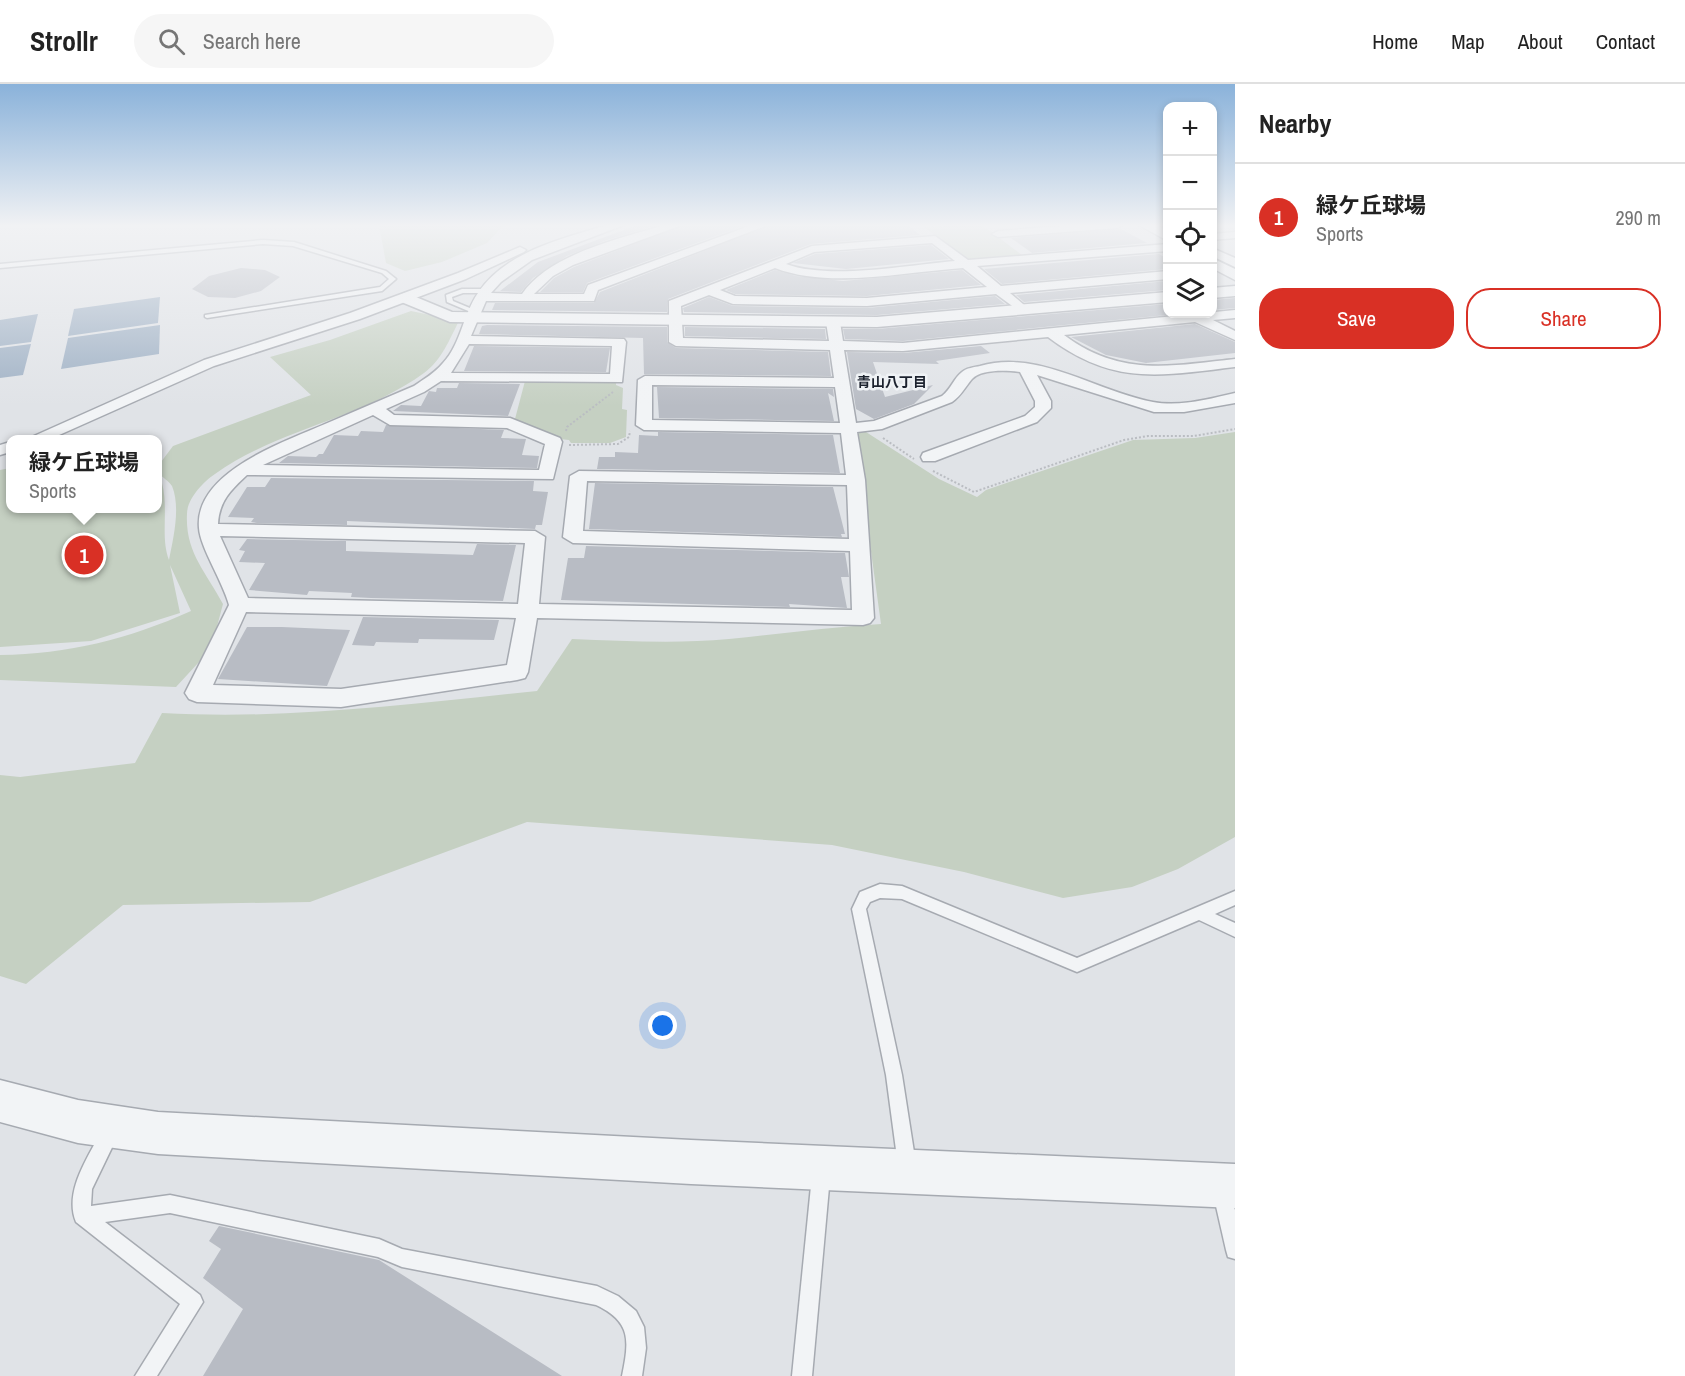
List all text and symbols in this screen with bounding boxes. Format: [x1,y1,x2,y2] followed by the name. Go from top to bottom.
[134,14,554,68] search box
[30,22,98,60] text: Strollr
[155,25,188,58] icon: search
[203,26,301,56] text: Search here
[1372,27,1418,56] text: Home
[1451,27,1485,56] text: Map
[1518,27,1563,56] text: About
[1596,27,1655,56] text: Contact
[1163,102,1217,318] map controls
[1163,102,1217,156] button: +
[1259,106,1331,141] text: Nearby
[1163,156,1217,210] button: −
[1316,190,1426,220] text: 緑ケ丘球場
[1274,204,1283,231] text: 1
[1615,204,1661,231] text: 290 m
[1163,210,1217,264] button: locate
[1316,220,1363,247] text: Sports
[1163,264,1217,318] button: layers
[1259,288,1454,349] button: Save
[1466,288,1661,349] button: Share
[857,373,927,391] district label: 青山八丁目
[6,435,162,513] popup
[29,447,139,477] text: 緑ケ丘球場
[29,477,76,504] text: Sports
[64,532,104,578] pin: 1
[648,1011,677,1040] your location

